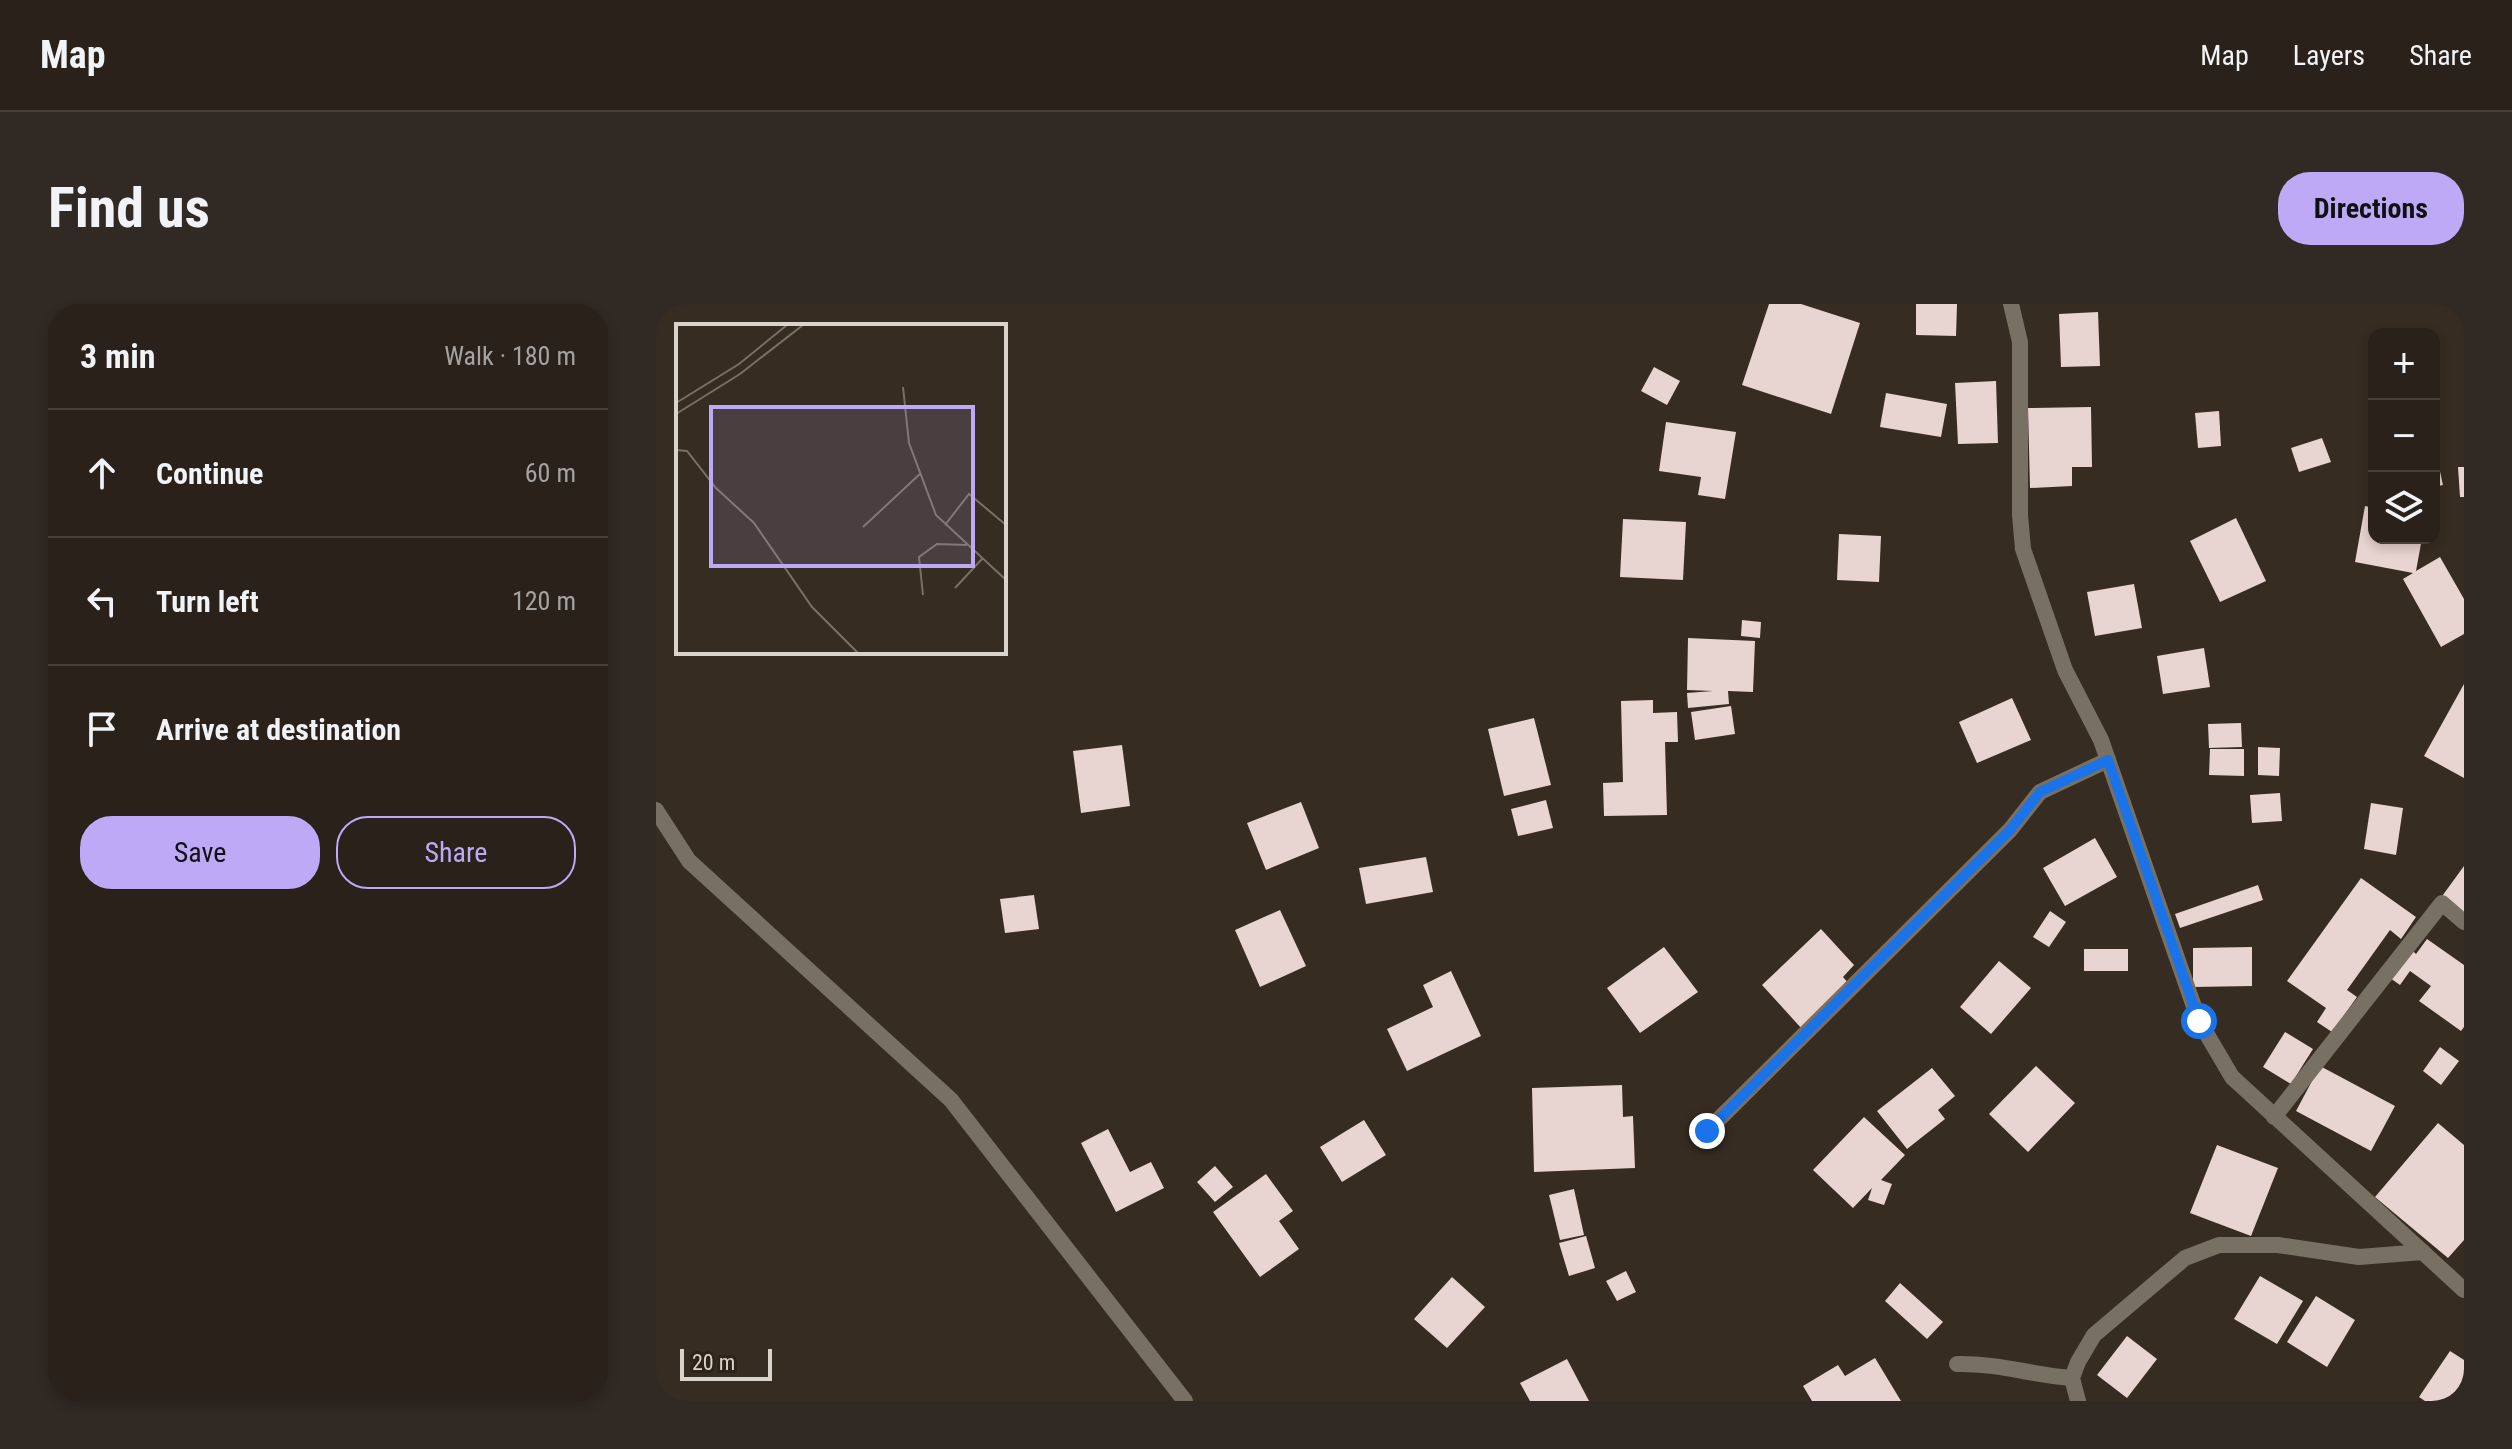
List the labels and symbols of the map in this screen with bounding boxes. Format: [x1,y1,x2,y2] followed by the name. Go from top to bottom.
[676,324,1006,654] inset map
[2181,1003,2217,1039] route start
[1689,1113,1725,1149] route end
[680,1345,772,1381] scale bar

